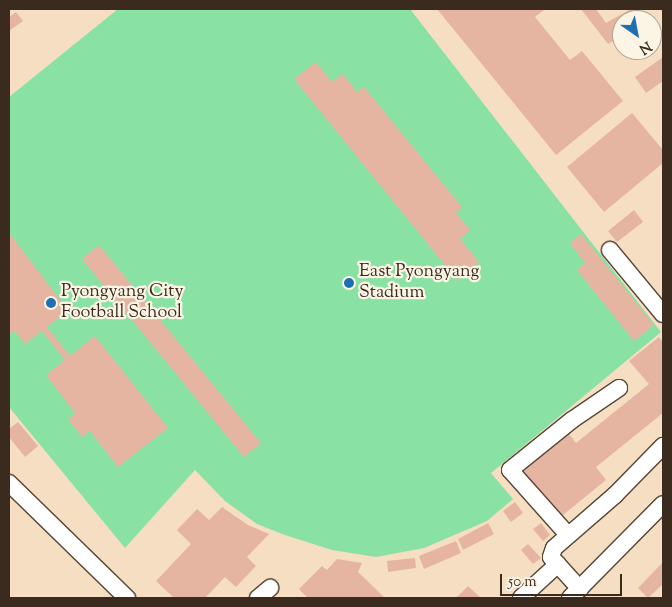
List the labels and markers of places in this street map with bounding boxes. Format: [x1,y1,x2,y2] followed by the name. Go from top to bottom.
[359,262,479,304] place label: East Pyongyang Stadium
[343,277,355,289] marker: East Pyongyang Stadium
[61,282,183,324] place label: Pyongyang City Football School
[45,297,57,309] marker: Pyongyang City Football School

